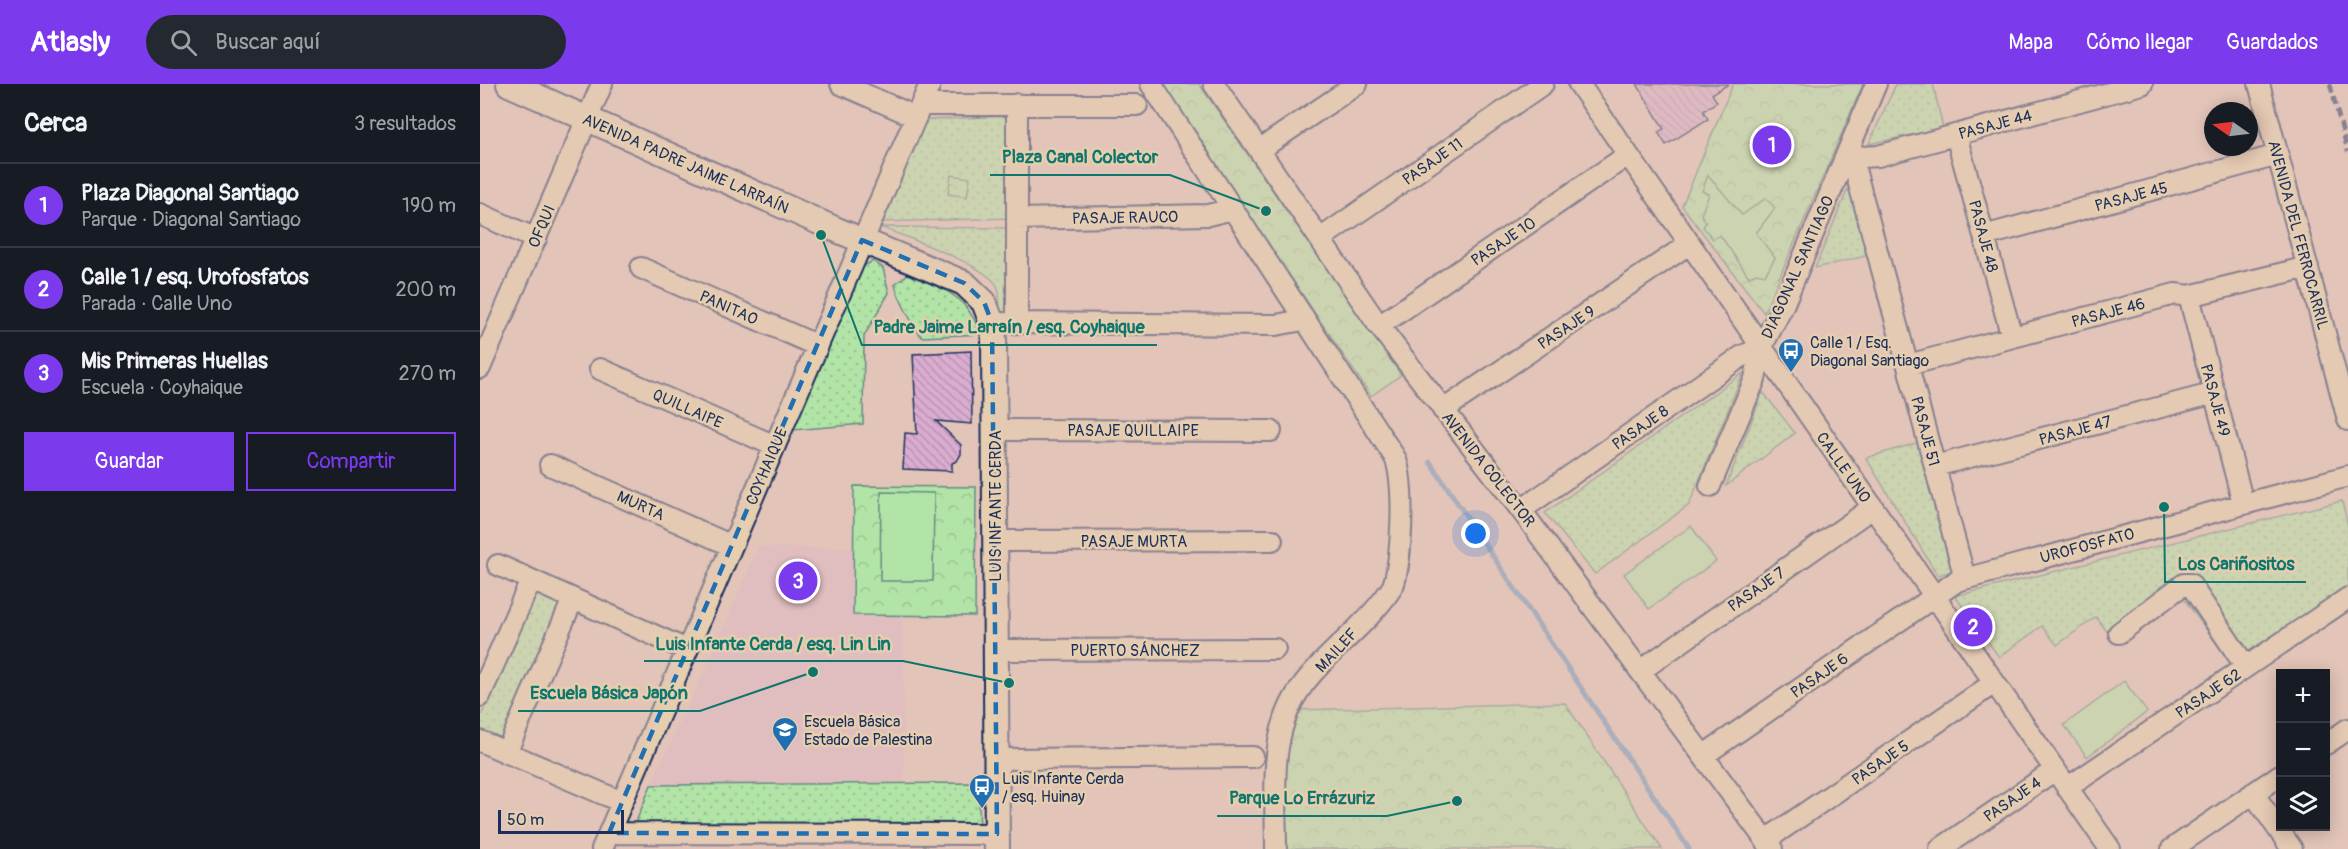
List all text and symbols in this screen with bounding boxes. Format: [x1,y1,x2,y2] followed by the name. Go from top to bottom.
[146,15,566,69] search box
[30,25,110,60] text: Atlasly
[167,26,200,59] icon: search
[215,28,320,56] text: Buscar aquí
[2008,29,2053,56] text: Mapa
[2086,29,2193,56] text: Cómo llegar
[2226,29,2318,56] text: Guardados
[2204,102,2258,156] north arrow
[1956,106,2034,144] street label: PASAJE 44
[24,107,87,139] text: Cerca
[579,109,792,219] street label: AVENIDA PADRE JAIME LARRAÍN
[354,111,456,136] text: 3 resultados
[1752,122,1792,168] pin: 1
[1399,134,1467,190] street label: PASAJE 11
[2263,138,2333,332] street label: AVENIDA DEL FERROCARRIL
[990,139,1170,175] callout: Plaza Canal Colector
[1002,146,1159,169] text: Plaza Canal Colector
[2093,178,2170,216] street label: PASAJE 45
[81,179,299,207] text: Plaza Diagonal Santiago
[40,193,47,218] text: 1
[402,193,456,218] text: 190 m
[1757,193,1838,342] street label: DIAGONAL SANTIAGO
[1964,198,2002,275] street label: PASAJE 48
[524,202,560,251] street label: OFQUI
[81,207,301,232] text: Parque · Diagonal Santiago
[1072,207,1178,229] street label: PASAJE RAUCO
[1467,213,1540,271] street label: PASAJE 10
[81,263,309,291] text: Calle 1 / esq. Urofosfatos
[38,277,49,302] text: 2
[395,277,456,302] text: 200 m
[696,286,761,330] street label: PANITAO
[81,291,232,316] text: Parada · Calle Uno
[2069,294,2147,332] street label: PASAJE 46
[1534,301,1599,354] street label: PASAJE 9
[862,309,1157,345] callout: Padre Jaime Larraín / esq. Coyhaique
[873,316,1146,339] text: Padre Jaime Larraín / esq. Coyhaique
[1810,333,1930,371] place label: Calle 1 / Esq. Diagonal Santiago
[1776,336,1806,374] bus stop icon: Calle 1 / Esq. Diagonal Santiago
[81,347,268,375] text: Mis Primeras Huellas
[38,361,49,386] text: 3
[398,361,456,386] text: 270 m
[2196,362,2234,439] street label: PASAJE 49
[81,375,243,400] text: Escuela · Coyhaique
[649,385,726,433] street label: QUILLAIPE
[1906,394,1944,468] street label: PASAJE 51
[1608,401,1673,455] street label: PASAJE 8
[1437,408,1539,531] street label: AVENIDA COLECTOR
[2037,412,2114,450] street label: PASAJE 47
[1067,421,1199,441] street label: PASAJE QUILLAIPE
[742,425,792,508] street label: COYHAIQUE
[1812,428,1875,507] street label: CALLE UNO
[986,430,1006,582] street label: LUIS INFANTE CERDA
[24,432,234,491] button: Guardar
[246,432,456,491] button: Compartir
[614,487,668,525] street label: MURTA
[1461,519,1490,548] your location
[2038,524,2137,568] street label: UROFOSFATO
[1081,532,1187,552] street label: PASAJE MURTA
[2165,546,2306,582] callout: Los Cariñositos
[2177,553,2296,576] text: Los Cariñositos
[778,558,818,604] pin: 3
[1724,563,1789,617] street label: PASAJE 7
[1954,604,1992,650] pin: 2
[1311,624,1362,677] street label: MAILEF
[644,625,903,661] callout: Luis Infante Cerda / esq. Lin Lin
[655,633,891,656] text: Luis Infante Cerda / esq. Lin Lin
[1070,641,1200,661] street label: PUERTO SÁNCHEZ
[1787,649,1852,703] street label: PASAJE 6
[2172,665,2245,723] street label: PASAJE 62
[2276,669,2330,831] map controls
[2276,669,2330,723] button: +
[518,675,700,711] callout: Escuela Básica Japón
[530,682,688,705] text: Escuela Básica Japón
[804,712,932,750] place label: Escuela Básica Estado de Palestina
[770,715,800,753] school or university icon: Escuela Básica Estado de Palestina
[2276,723,2330,777] button: −
[1848,736,1913,790] street label: PASAJE 5
[1002,769,1124,807] place label: Luis Infante Cerda / esq. Huinay
[967,772,997,810] bus stop icon: Luis Infante Cerda / esq. Huinay
[1980,773,2045,827] street label: PASAJE 4
[2276,777,2330,831] button: layers
[1217,780,1387,816] callout: Parque Lo Errázuriz
[1229,787,1376,810] text: Parque Lo Errázuriz
[498,807,624,834] scale bar
[507,810,544,830] text: 50 m

